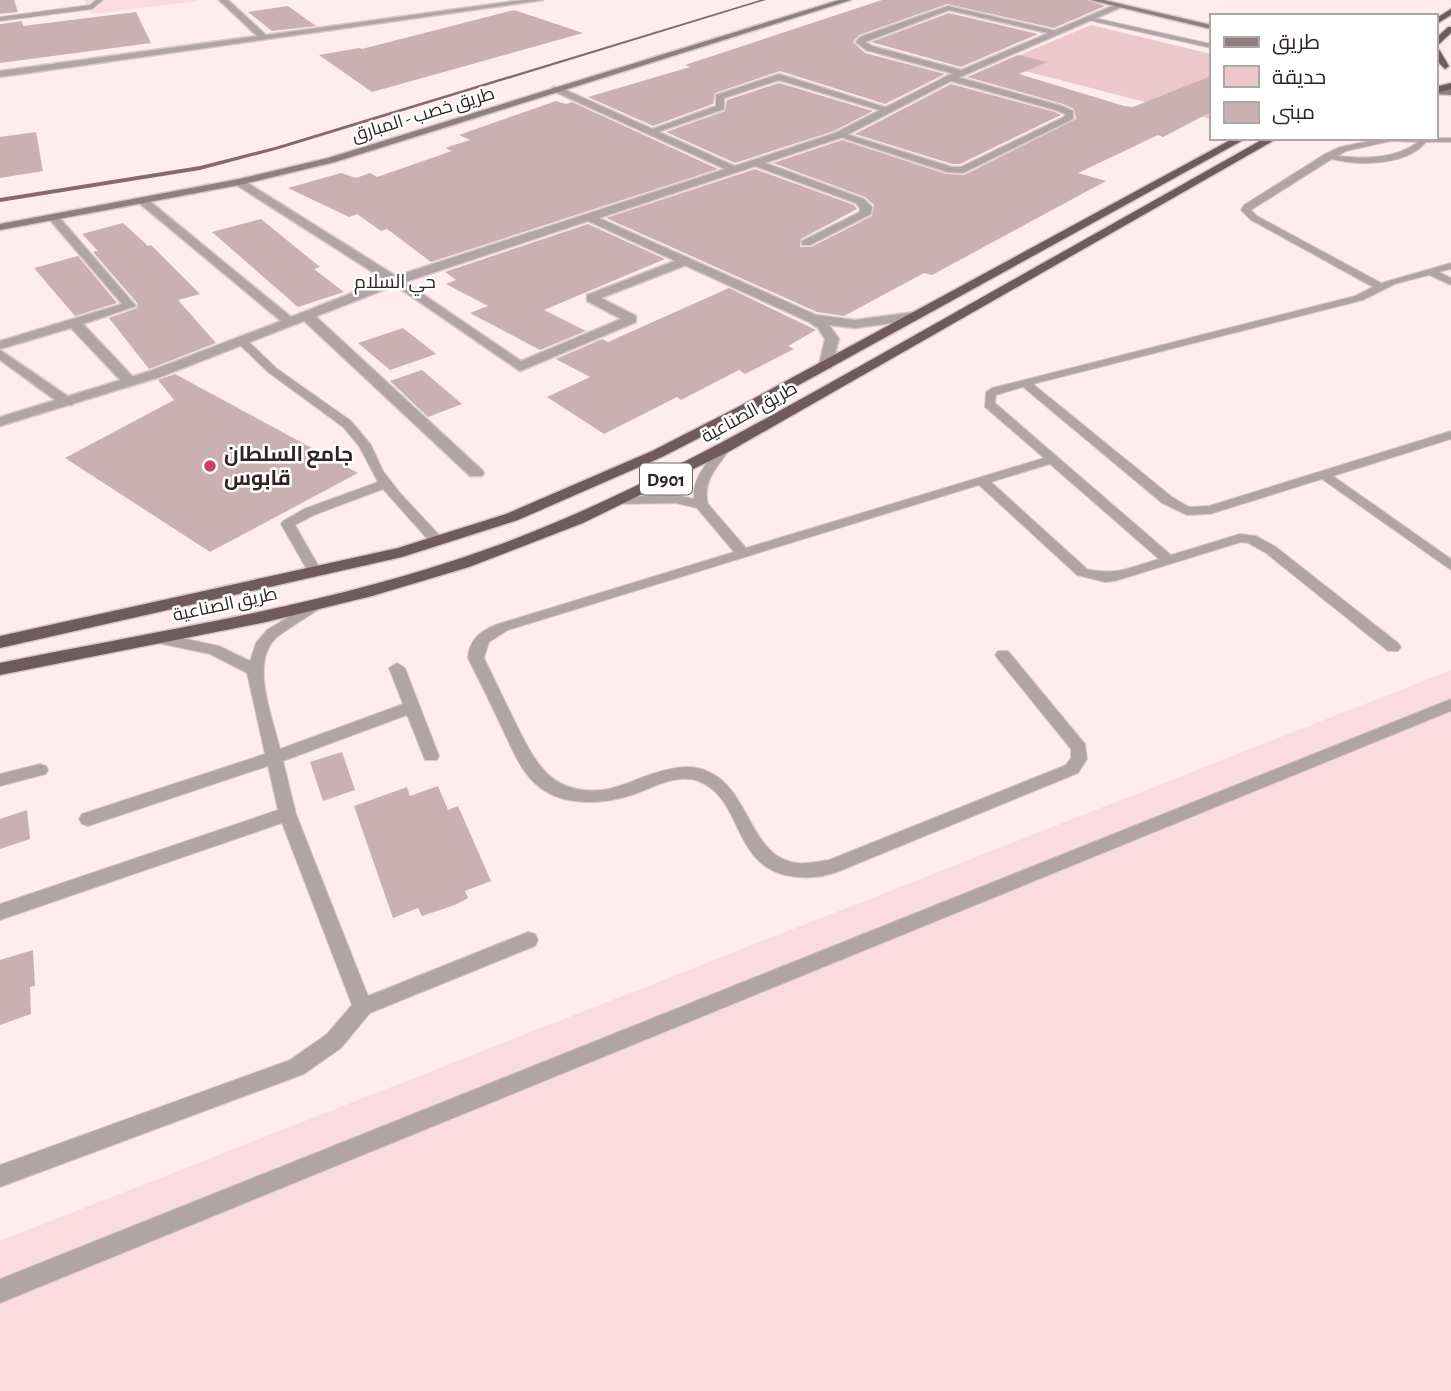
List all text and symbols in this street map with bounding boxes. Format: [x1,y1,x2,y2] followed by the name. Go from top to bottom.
[1210,14,1437,140] legend
[1272,32,1320,55] text: طريق
[1272,67,1326,88] text: حديقة
[350,85,497,147] street label: طريق خصب - المبارق
[1272,102,1315,125] text: مبنى
[354,273,436,296] district label: حي السلام
[699,379,801,448] street label: طريق الصناعية
[224,444,353,491] place label: جامع السلطان قابوس
[202,458,218,474] marker: جامع السلطان قابوس
[640,464,692,494] road number: D901
[171,585,279,627] street label: طريق الصناعية

